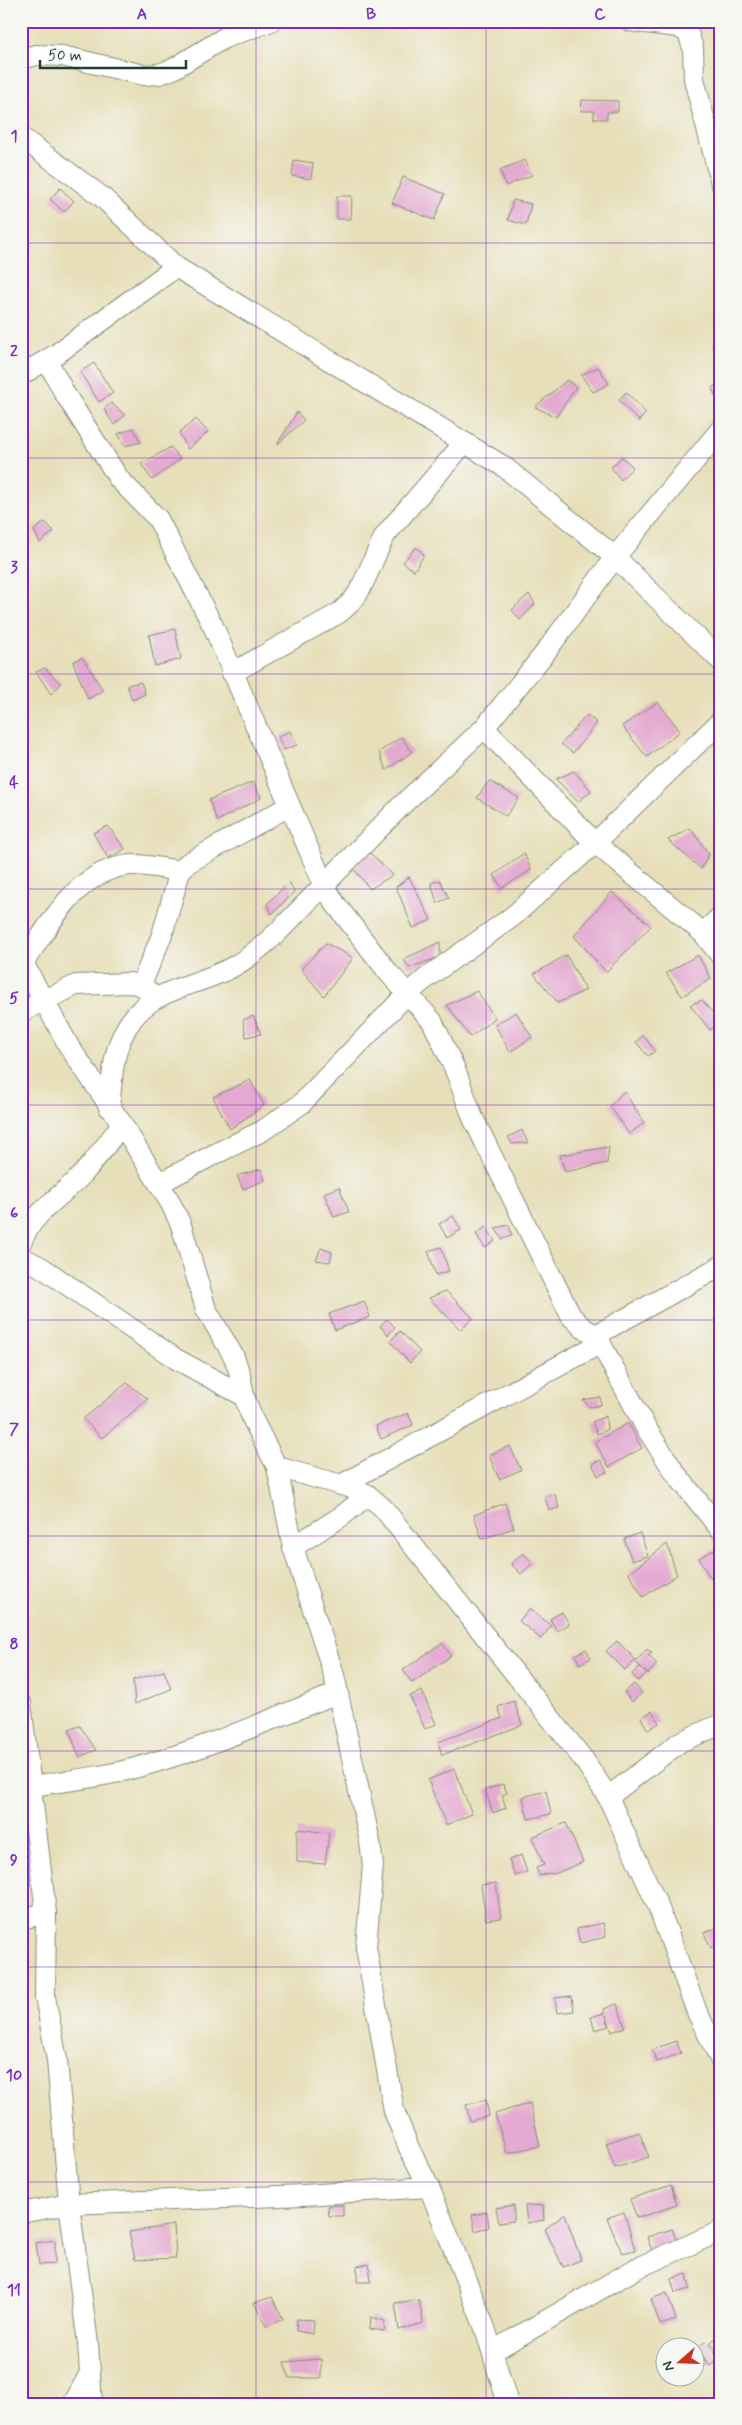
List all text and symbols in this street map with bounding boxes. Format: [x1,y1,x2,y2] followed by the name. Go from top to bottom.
[137,4,147,25] text: A
[366,4,376,25] text: B
[594,4,606,25] text: C
[40,38,186,70] scale bar
[48,46,82,66] text: 50 m
[10,126,18,147] text: 1
[10,341,18,362] text: 2
[10,557,18,578] text: 3
[9,772,19,793] text: 4
[9,988,19,1009] text: 5
[10,1203,18,1224] text: 6
[9,1419,19,1440] text: 7
[9,1634,19,1655] text: 8
[10,1850,18,1871] text: 9
[6,2065,22,2086] text: 10
[7,2280,21,2301] text: 11
[654,2338,704,2388] north arrow
[659,2359,679,2374] text: N

